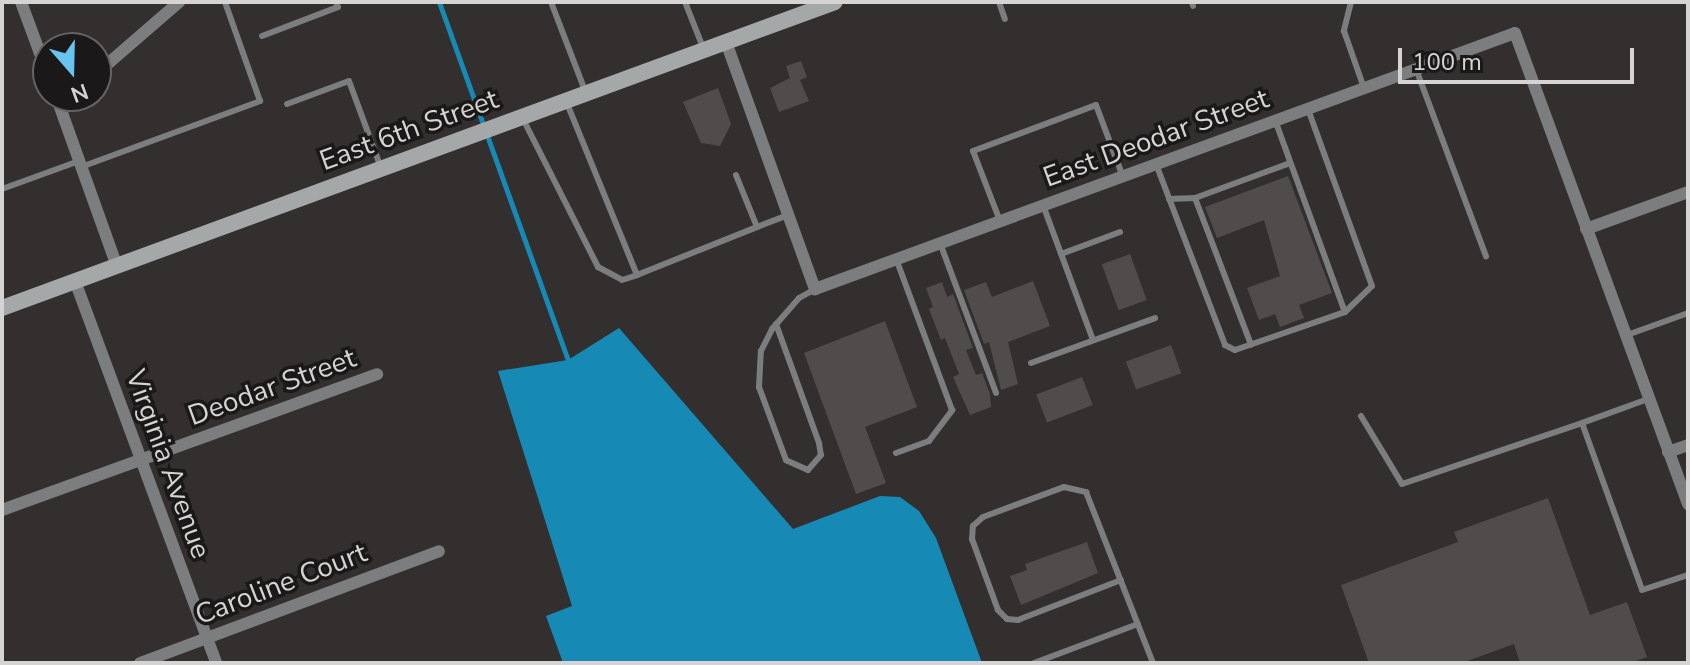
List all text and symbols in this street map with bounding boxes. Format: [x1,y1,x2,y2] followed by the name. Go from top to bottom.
[32,32,112,112] north arrow
[1402,32,1638,82] scale bar
[1412,46,1482,78] text: 100 m
[67,76,92,110] text: N
[315,82,503,178] street label: East 6th Street
[1039,82,1273,194] street label: East Deodar Street
[184,341,360,433] street label: Deodar Street
[118,365,218,563] street label: Virginia Avenue
[190,536,372,632] street label: Caroline Court

